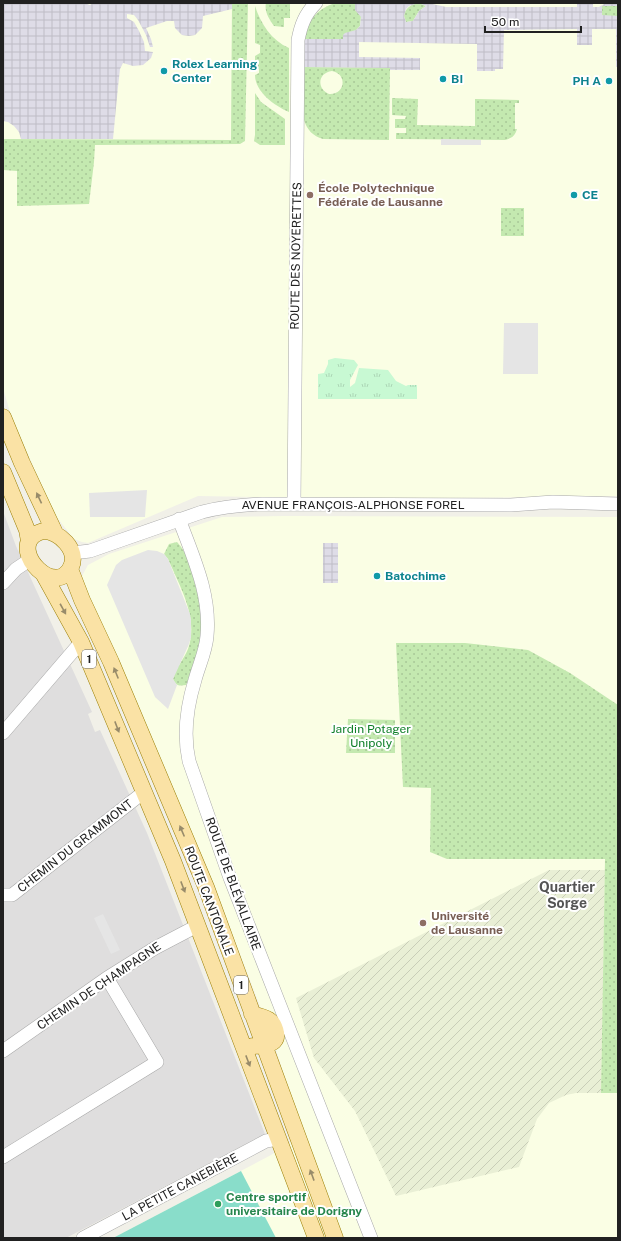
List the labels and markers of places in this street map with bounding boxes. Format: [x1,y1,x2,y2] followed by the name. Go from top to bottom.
[172,57,258,85] place label: Rolex Learning Center
[159,66,169,76] marker: Rolex Learning Center
[451,72,463,86] place label: BI
[438,74,448,84] marker: BI
[573,74,601,88] place label: PH A
[604,76,614,86] marker: PH A
[318,181,443,209] place label: École Polytechnique Fédérale de Lausanne
[582,188,598,202] place label: CE
[305,190,315,200] marker: École Polytechnique Fédérale de Lausanne
[569,190,579,200] marker: CE
[385,569,446,583] place label: Batochime
[372,571,382,581] marker: Batochime
[431,909,503,937] place label: Université de Lausanne
[418,918,428,928] marker: Université de Lausanne
[226,1190,362,1218] place label: Centre sportif universitaire de Dorigny
[213,1199,223,1209] marker: Centre sportif universitaire de Dorigny

